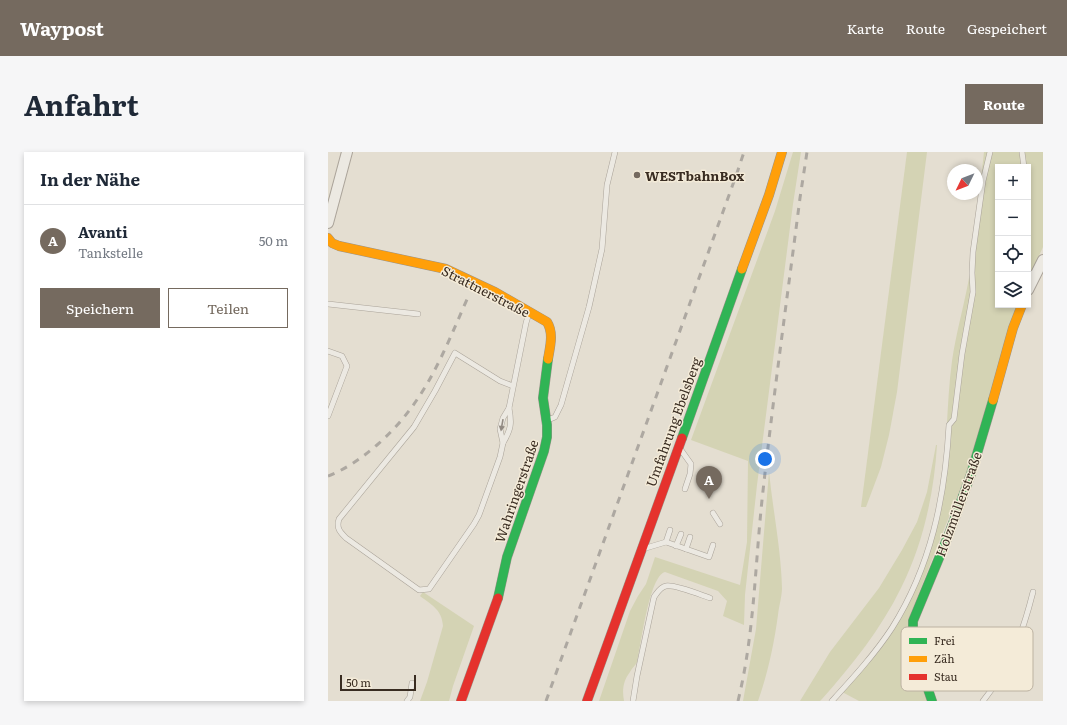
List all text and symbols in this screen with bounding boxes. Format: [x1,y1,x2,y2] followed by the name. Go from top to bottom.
[20,14,104,42] text: Waypost
[847,18,884,38] text: Karte
[906,18,945,38] text: Route
[967,18,1047,38] text: Gespeichert
[24,83,139,125] text: Anfahrt
[965,84,1043,124] button: Route
[947,164,983,200] north arrow
[995,164,1031,308] map controls
[995,164,1031,200] button: +
[40,166,140,191] text: In der Nähe
[645,166,744,185] place label: WESTbahnBox
[632,170,642,180] marker: WESTbahnBox
[995,200,1031,236] button: −
[78,220,128,243] text: Avanti
[48,231,58,250] text: A
[259,231,288,250] text: 50 m
[995,236,1031,272] button: locate
[78,243,143,262] text: Tankstelle
[439,261,533,321] street label: Strattnerstraße
[995,272,1031,308] button: layers
[40,288,160,328] button: Speichern
[168,288,288,328] button: Teilen
[641,354,706,489] street label: Umfahrung Ebelsberg
[498,419,504,431] one-way arrow
[489,437,543,545] street label: Wahringerstraße
[755,449,775,469] your location
[930,449,986,559] street label: Holzmüllerstraße
[696,466,722,499] pin: A
[901,627,1033,691] legend
[934,632,955,648] text: Frei
[934,650,954,666] text: Zäh
[934,668,957,684] text: Stau
[340,673,416,692] scale bar
[346,674,371,690] text: 50 m

